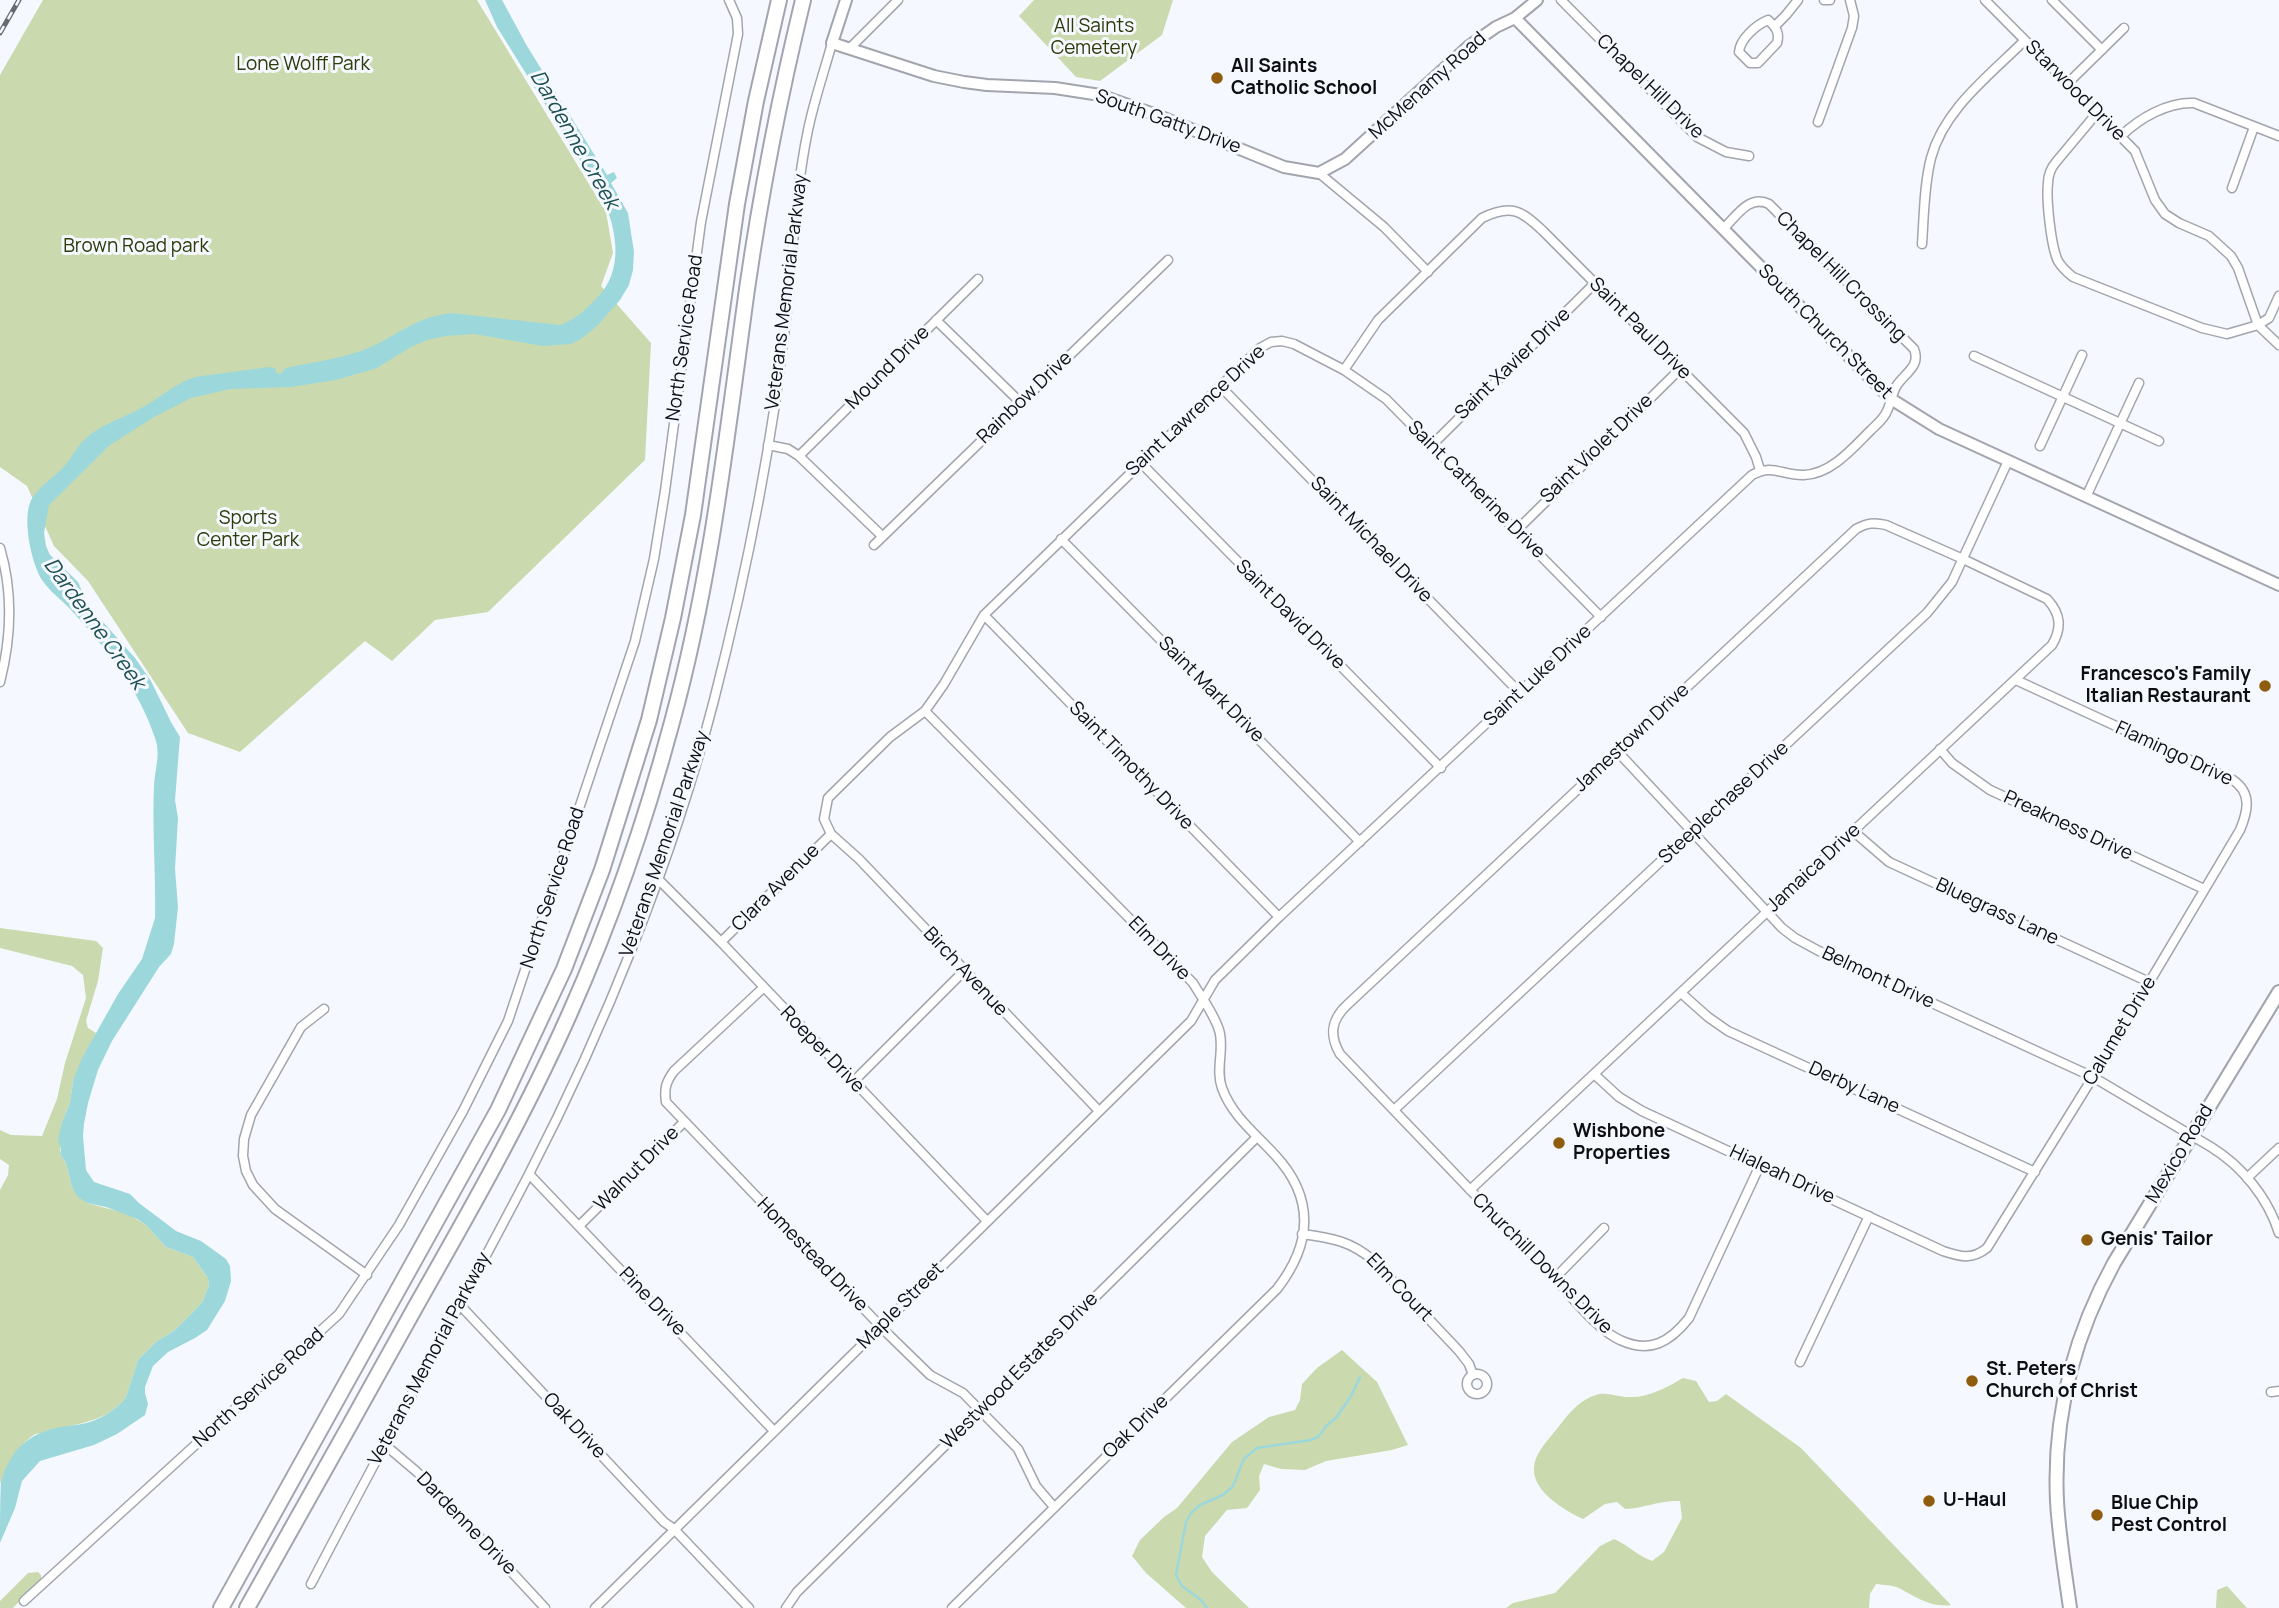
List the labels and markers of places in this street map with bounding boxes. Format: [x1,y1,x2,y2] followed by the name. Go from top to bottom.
[1231,56,1377,100] place label: All Saints Catholic School
[1209,70,1225,86] marker: All Saints Catholic School
[2080,664,2251,708] place label: Francesco's Family Italian Restaurant
[2257,678,2273,694] marker: Francesco's Family Italian Restaurant
[1573,1121,1670,1165] place label: Wishbone Properties
[1551,1135,1567,1151] marker: Wishbone Properties
[2101,1229,2213,1251] place label: Genis' Tailor
[2079,1232,2095,1248] marker: Genis' Tailor
[1986,1359,2138,1403] place label: St. Peters Church of Christ
[1964,1373,1980,1389] marker: St. Peters Church of Christ
[1943,1490,2007,1512] place label: U-Haul
[1921,1493,1937,1509] marker: U-Haul
[2111,1493,2227,1537] place label: Blue Chip Pest Control
[2089,1507,2105,1523] marker: Blue Chip Pest Control

